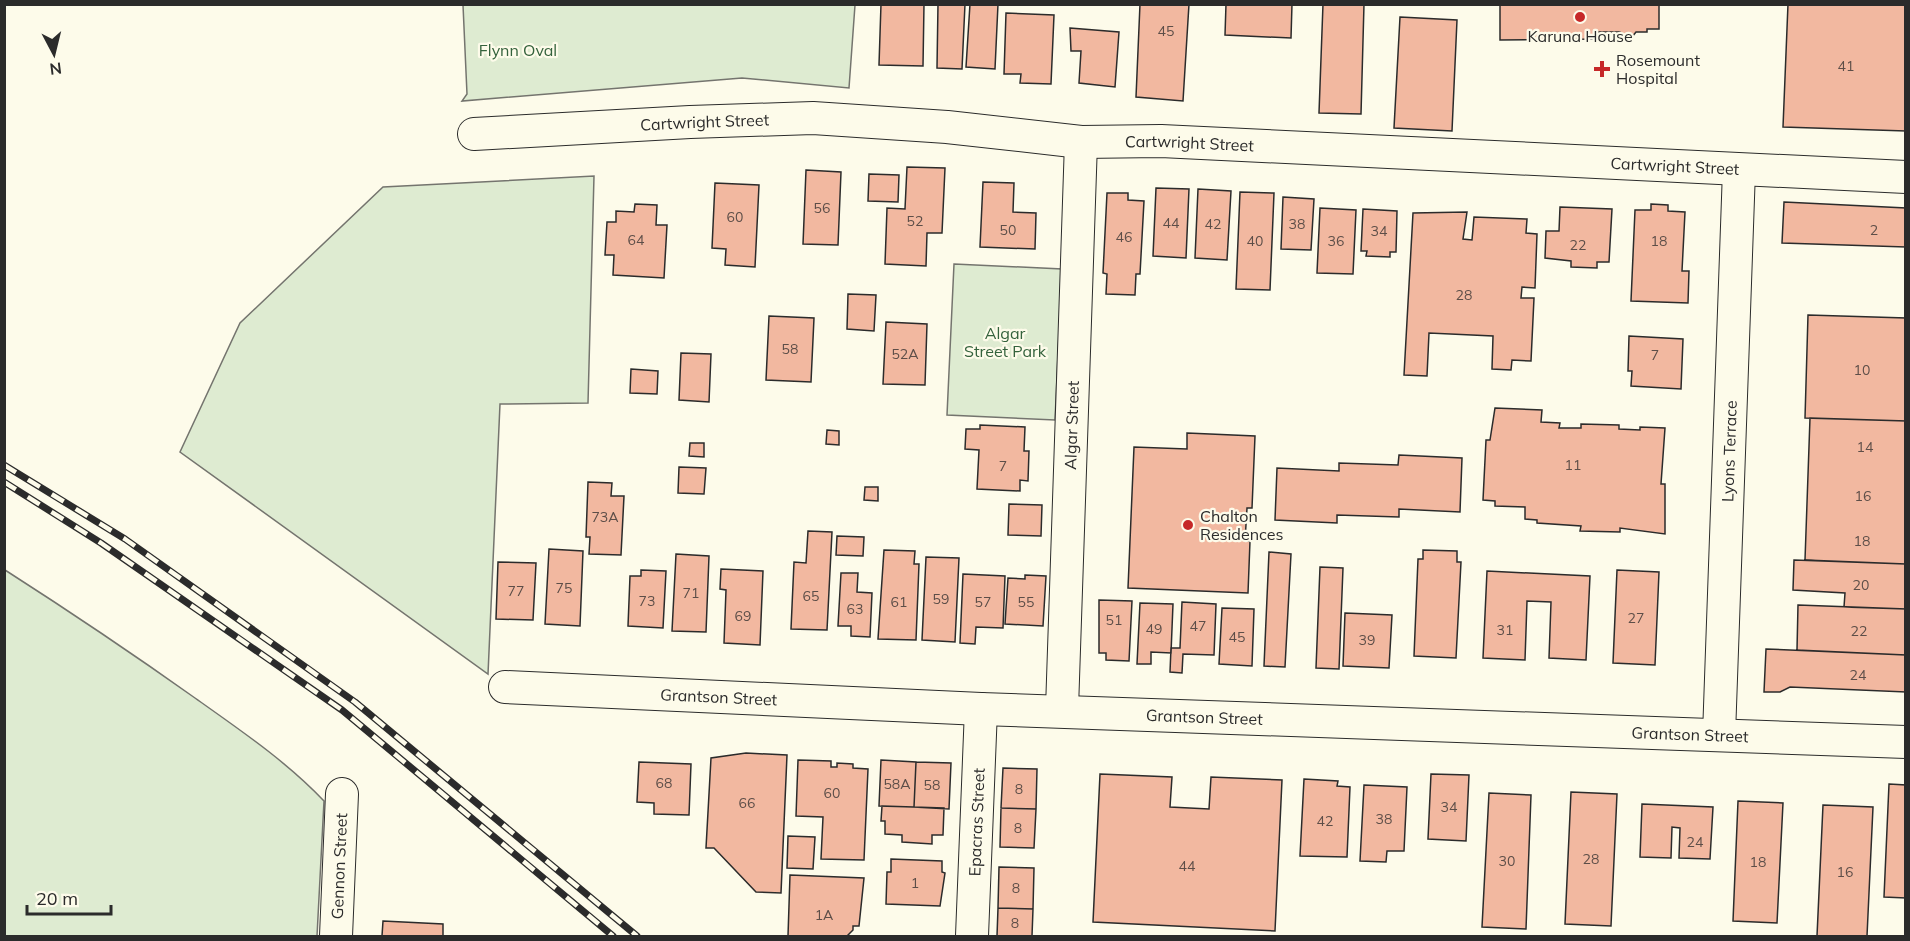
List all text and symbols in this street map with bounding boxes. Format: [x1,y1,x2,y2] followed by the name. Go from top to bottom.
[1573,10,1587,24] marker: Karuna House
[1158,22,1174,40] house number: 45
[24,24,84,84] north arrow
[1527,26,1633,46] place label: Karuna House
[479,40,557,60] park label: Flynn Oval
[1616,50,1700,88] place label: Rosemount Hospital
[1838,57,1854,75] house number: 41
[49,58,63,80] text: N
[1593,60,1611,78] marker: Rosemount Hospital
[640,109,770,135] street label: Cartwright Street
[1125,131,1255,155] street label: Cartwright Street
[1610,153,1740,179] street label: Cartwright Street
[814,199,830,217] house number: 56
[727,208,743,226] house number: 60
[907,212,923,230] house number: 52
[1163,214,1180,232] house number: 44
[1205,215,1221,233] house number: 42
[1289,215,1305,233] house number: 38
[1000,221,1016,239] house number: 50
[1870,221,1878,239] house number: 2
[1371,222,1388,240] house number: 34
[1116,228,1132,246] house number: 46
[628,231,645,249] house number: 64
[1247,232,1263,250] house number: 40
[1328,232,1344,250] house number: 36
[1651,232,1667,250] house number: 18
[1570,236,1586,254] house number: 22
[1456,286,1472,304] house number: 28
[964,323,1047,361] park label: Algar Street Park
[782,340,798,358] house number: 58
[891,345,919,363] house number: 52A
[1651,346,1659,364] house number: 7
[1854,361,1870,379] house number: 10
[1060,380,1083,470] street label: Algar Street
[1717,400,1741,502] street label: Lyons Terrace
[1857,438,1874,456] house number: 14
[1565,456,1581,474] house number: 11
[999,457,1007,475] house number: 7
[1855,487,1871,505] house number: 16
[1200,506,1283,544] place label: Chalton Residences
[591,508,619,526] house number: 73A
[1181,518,1195,532] marker: Chalton Residences
[1854,532,1870,550] house number: 18
[1853,576,1869,594] house number: 20
[556,579,572,597] house number: 75
[508,582,524,600] house number: 77
[683,584,699,602] house number: 71
[803,587,819,605] house number: 65
[933,590,949,608] house number: 59
[639,592,655,610] house number: 73
[891,593,907,611] house number: 61
[975,593,991,611] house number: 57
[1018,593,1034,611] house number: 55
[847,600,863,618] house number: 63
[735,607,751,625] house number: 69
[1628,609,1644,627] house number: 27
[1106,611,1122,629] house number: 51
[1190,617,1206,635] house number: 47
[1146,620,1162,638] house number: 49
[1497,621,1513,639] house number: 31
[1851,622,1867,640] house number: 22
[1229,628,1245,646] house number: 45
[1359,631,1375,649] house number: 39
[1850,666,1867,684] house number: 24
[660,684,778,710] street label: Grantson Street
[1146,705,1264,729] street label: Grantson Street
[1631,722,1749,746] street label: Grantson Street
[964,767,989,877] street label: Epacras Street
[656,774,672,792] house number: 68
[883,775,911,793] house number: 58A
[924,776,940,794] house number: 58
[1015,780,1023,798] house number: 8
[824,784,840,802] house number: 60
[739,794,755,812] house number: 66
[1441,798,1458,816] house number: 34
[1376,810,1392,828] house number: 38
[327,812,351,920] street label: Gennon Street
[1317,812,1333,830] house number: 42
[1014,819,1022,837] house number: 8
[1687,833,1704,851] house number: 24
[1583,850,1599,868] house number: 28
[1499,852,1515,870] house number: 30
[1750,853,1766,871] house number: 18
[1179,857,1196,875] house number: 44
[1837,863,1853,881] house number: 16
[911,874,919,892] house number: 1
[27,878,111,916] scale bar
[1012,879,1020,897] house number: 8
[36,887,78,910] text: 20 m
[815,906,834,924] house number: 1A
[1011,914,1019,932] house number: 8

